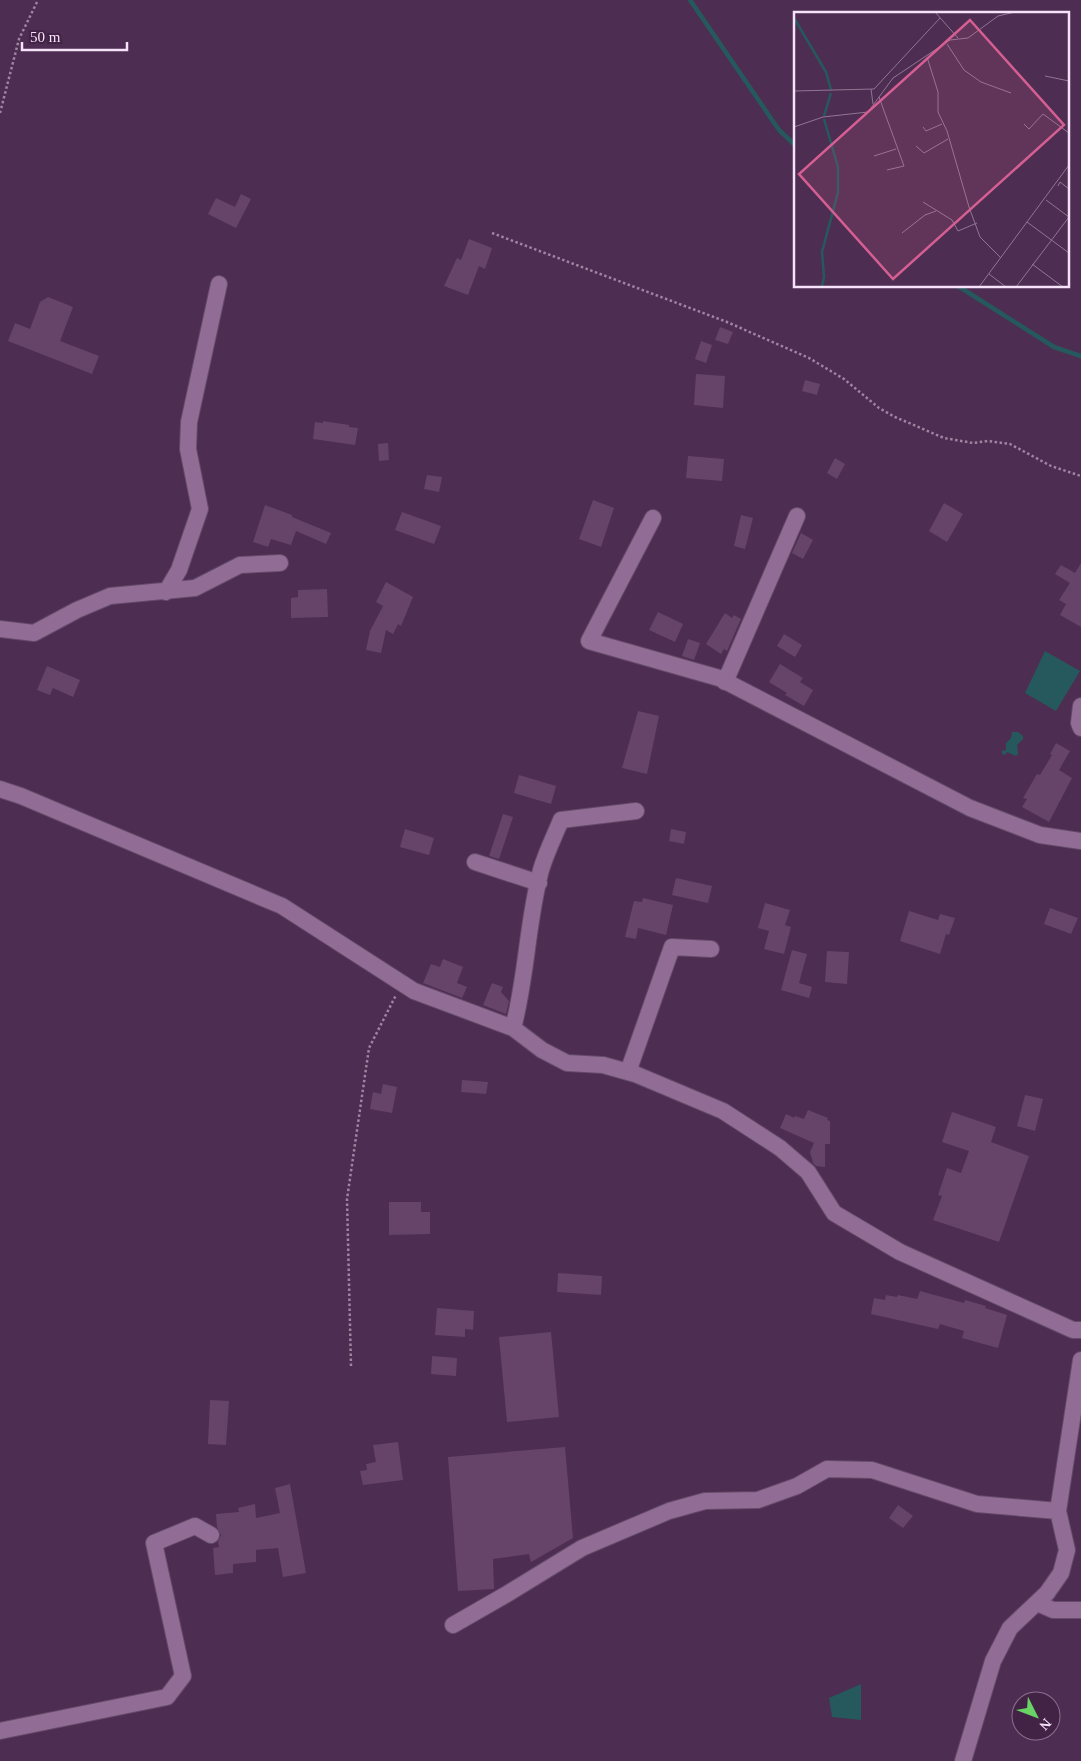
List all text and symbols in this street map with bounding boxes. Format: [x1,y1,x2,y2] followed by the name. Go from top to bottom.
[794,12,1068,288] inset map
[22,20,128,52] scale bar
[30,29,61,45] text: 50 m
[1011,1691,1061,1741] north arrow
[1036,1716,1054,1733] text: N

